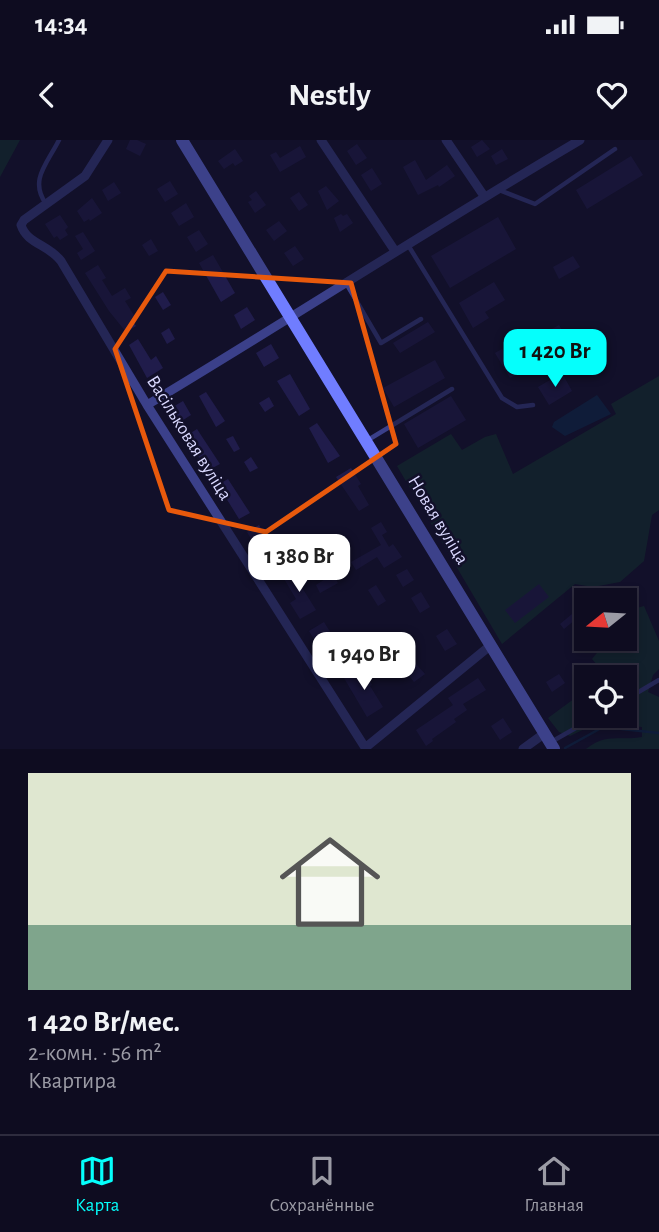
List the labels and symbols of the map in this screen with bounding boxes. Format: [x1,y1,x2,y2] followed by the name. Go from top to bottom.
[483,330,627,389] pin: 1 420 Br
[143,372,235,504] street label: Васільковая вуліца
[404,472,472,568] street label: Новая вуліца
[227,534,371,594] pin: 1 380 Br
[574,588,637,651] north arrow
[292,632,436,692] pin: 1 940 Br

